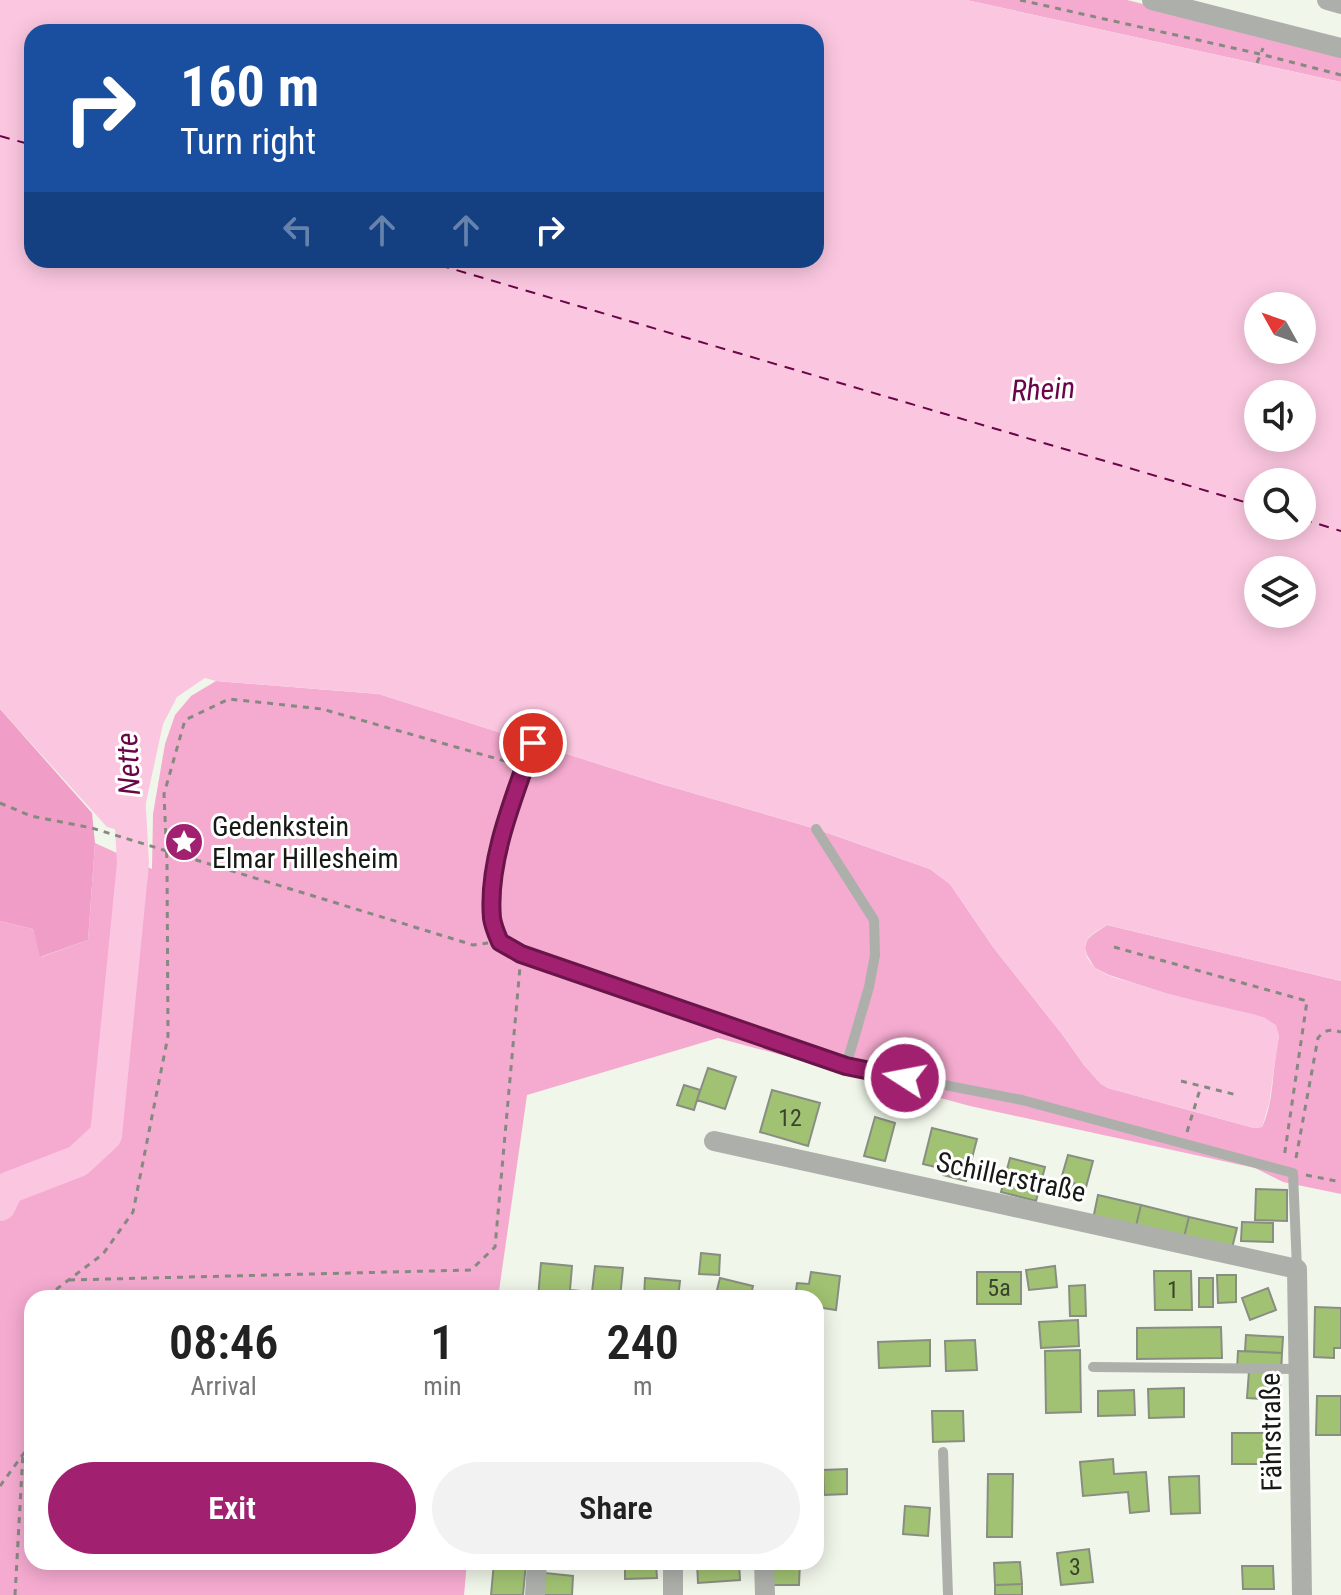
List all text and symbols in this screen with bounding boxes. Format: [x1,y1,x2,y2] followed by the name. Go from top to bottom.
[180,54,319,120] text: 160 m
[48,56,152,160] icon: right
[180,121,316,163] text: Turn right
[276,208,320,252] icon: left
[360,208,404,252] icon: ahead
[444,208,488,252] icon: ahead
[528,208,572,252] icon: right
[1244,292,1316,364] north arrow
[1244,292,1316,628] map controls
[1010,370,1076,408] water label: Rhein
[1244,380,1316,452] button: sound
[1244,468,1316,540] button: search
[1244,556,1316,628] button: layers
[499,709,567,777] pin
[511,721,555,765] icon: arrive
[109,732,147,796] water label: Nette
[212,810,398,875] place label: Gedenkstein Elmar Hillesheim
[163,821,205,863] place icon: Gedenkstein Elmar Hillesheim
[863,1036,947,1120] position arrow
[778,1104,802,1132] house number: 12
[933,1145,1089,1209] street label: Schillerstraße
[987,1274,1011,1302] house number: 5a
[1167,1276,1179,1304] house number: 1
[169,1314,278,1371] text: 08:46
[430,1314,454,1371] text: 1
[607,1314,679,1371] text: 240
[191,1371,257,1401] text: Arrival
[423,1371,461,1401] text: min
[633,1371,653,1401] text: m
[1253,1372,1289,1492] street label: Fährstraße
[48,1462,416,1554] button: Exit
[432,1462,800,1554] button: Share
[1069,1553,1081,1581] house number: 3

